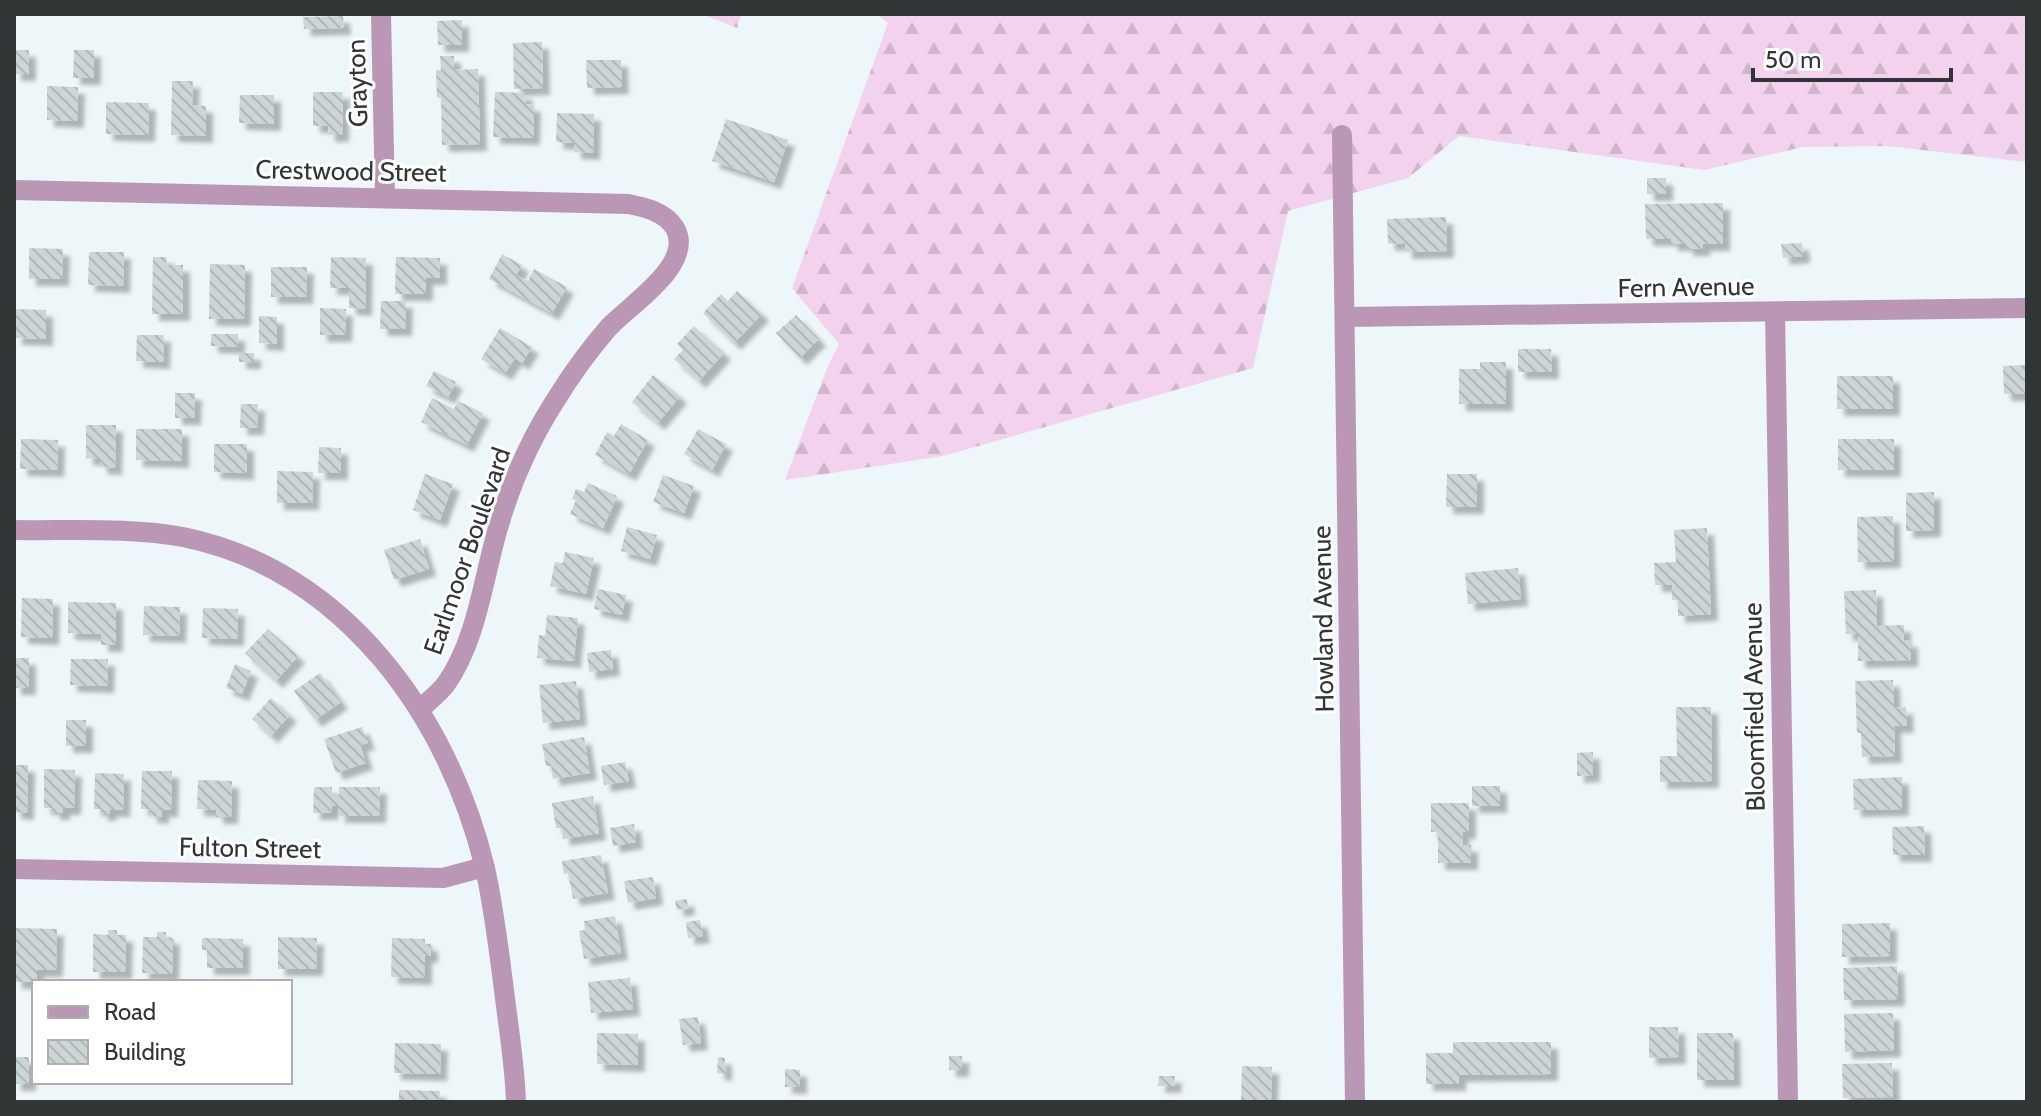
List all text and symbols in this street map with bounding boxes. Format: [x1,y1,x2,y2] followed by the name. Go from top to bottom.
[1753,32,1951,82] scale bar
[339,38,375,128] street label: Grayton
[1765,45,1821,74] text: 50 m
[255,153,447,189] street label: Crestwood Street
[1617,270,1755,304] street label: Fern Avenue
[417,443,517,659] street label: Earlmoor Boulevard
[1305,525,1341,713] street label: Howland Avenue
[1736,602,1772,812] street label: Bloomfield Avenue
[179,831,322,865] street label: Fulton Street
[32,980,292,1084] legend
[104,997,156,1026] text: Road
[104,1037,186,1066] text: Building

